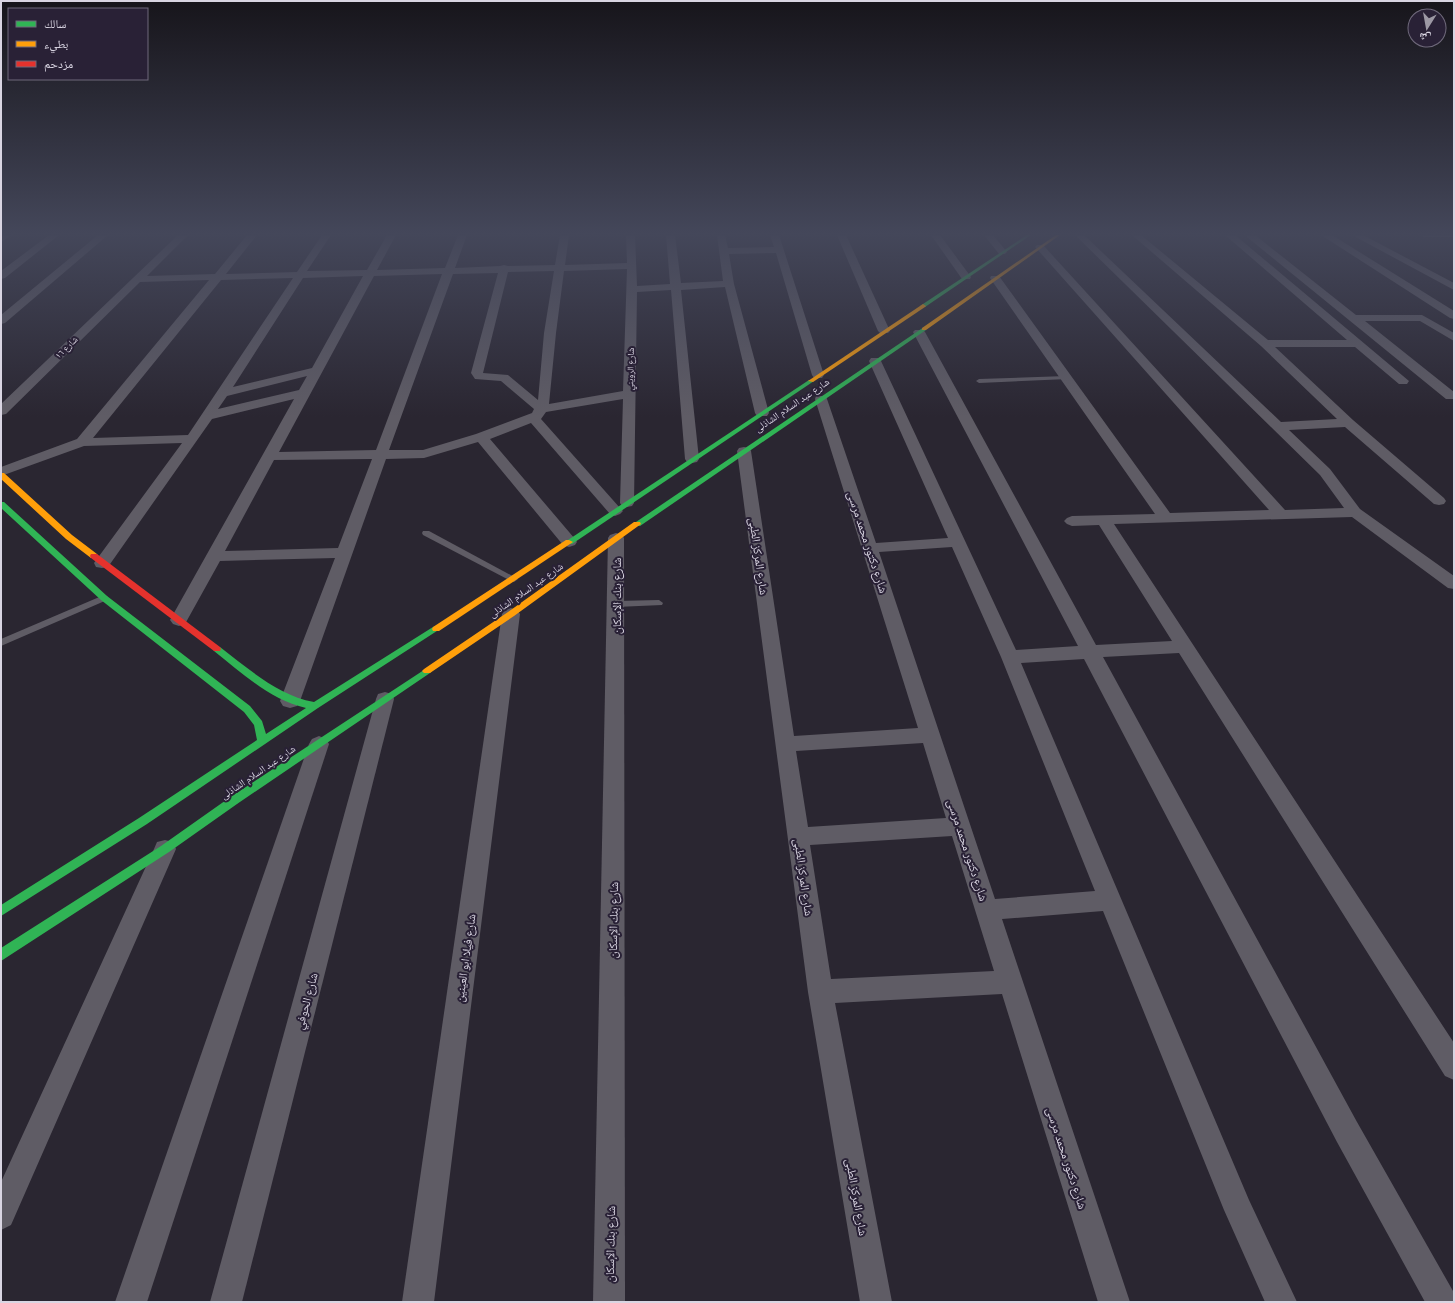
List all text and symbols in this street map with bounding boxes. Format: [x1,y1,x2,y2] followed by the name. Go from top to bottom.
[8,8,148,80] legend
[1407,8,1447,48] north arrow
[44,16,66,31] text: سالك
[1418,29,1432,46] text: ش
[44,36,68,54] text: بطيء
[44,56,73,72] text: مزدحم
[52,333,80,361] street label: شارع ١٦
[624,347,638,391] street label: شارع الرويني
[752,375,833,436] street label: شارع عبد السلام الشاذلى
[843,489,892,595] street label: شارع دكتور محمد مرسى
[745,516,772,596] street label: شارع المركز الطبى
[609,558,625,634] street label: شارع بنك الإسكان
[486,559,567,621] street label: شارع عبد السلام الشاذلى
[218,742,299,803] street label: شارع عبد السلام الشاذلى
[943,797,992,903] street label: شارع دكتور محمد مرسى
[790,837,817,917] street label: شارع المركز الطبى
[605,881,622,958] street label: شارع بنك الإسكان
[451,913,480,1003] street label: شارع فيلا ابو العينين
[291,971,324,1032] street label: شارع الحوفي
[1042,1105,1091,1211] street label: شارع دكتور محمد مرسى
[842,1157,871,1237] street label: شارع المركز الطبى
[602,1205,619,1282] street label: شارع بنك الإسكان

